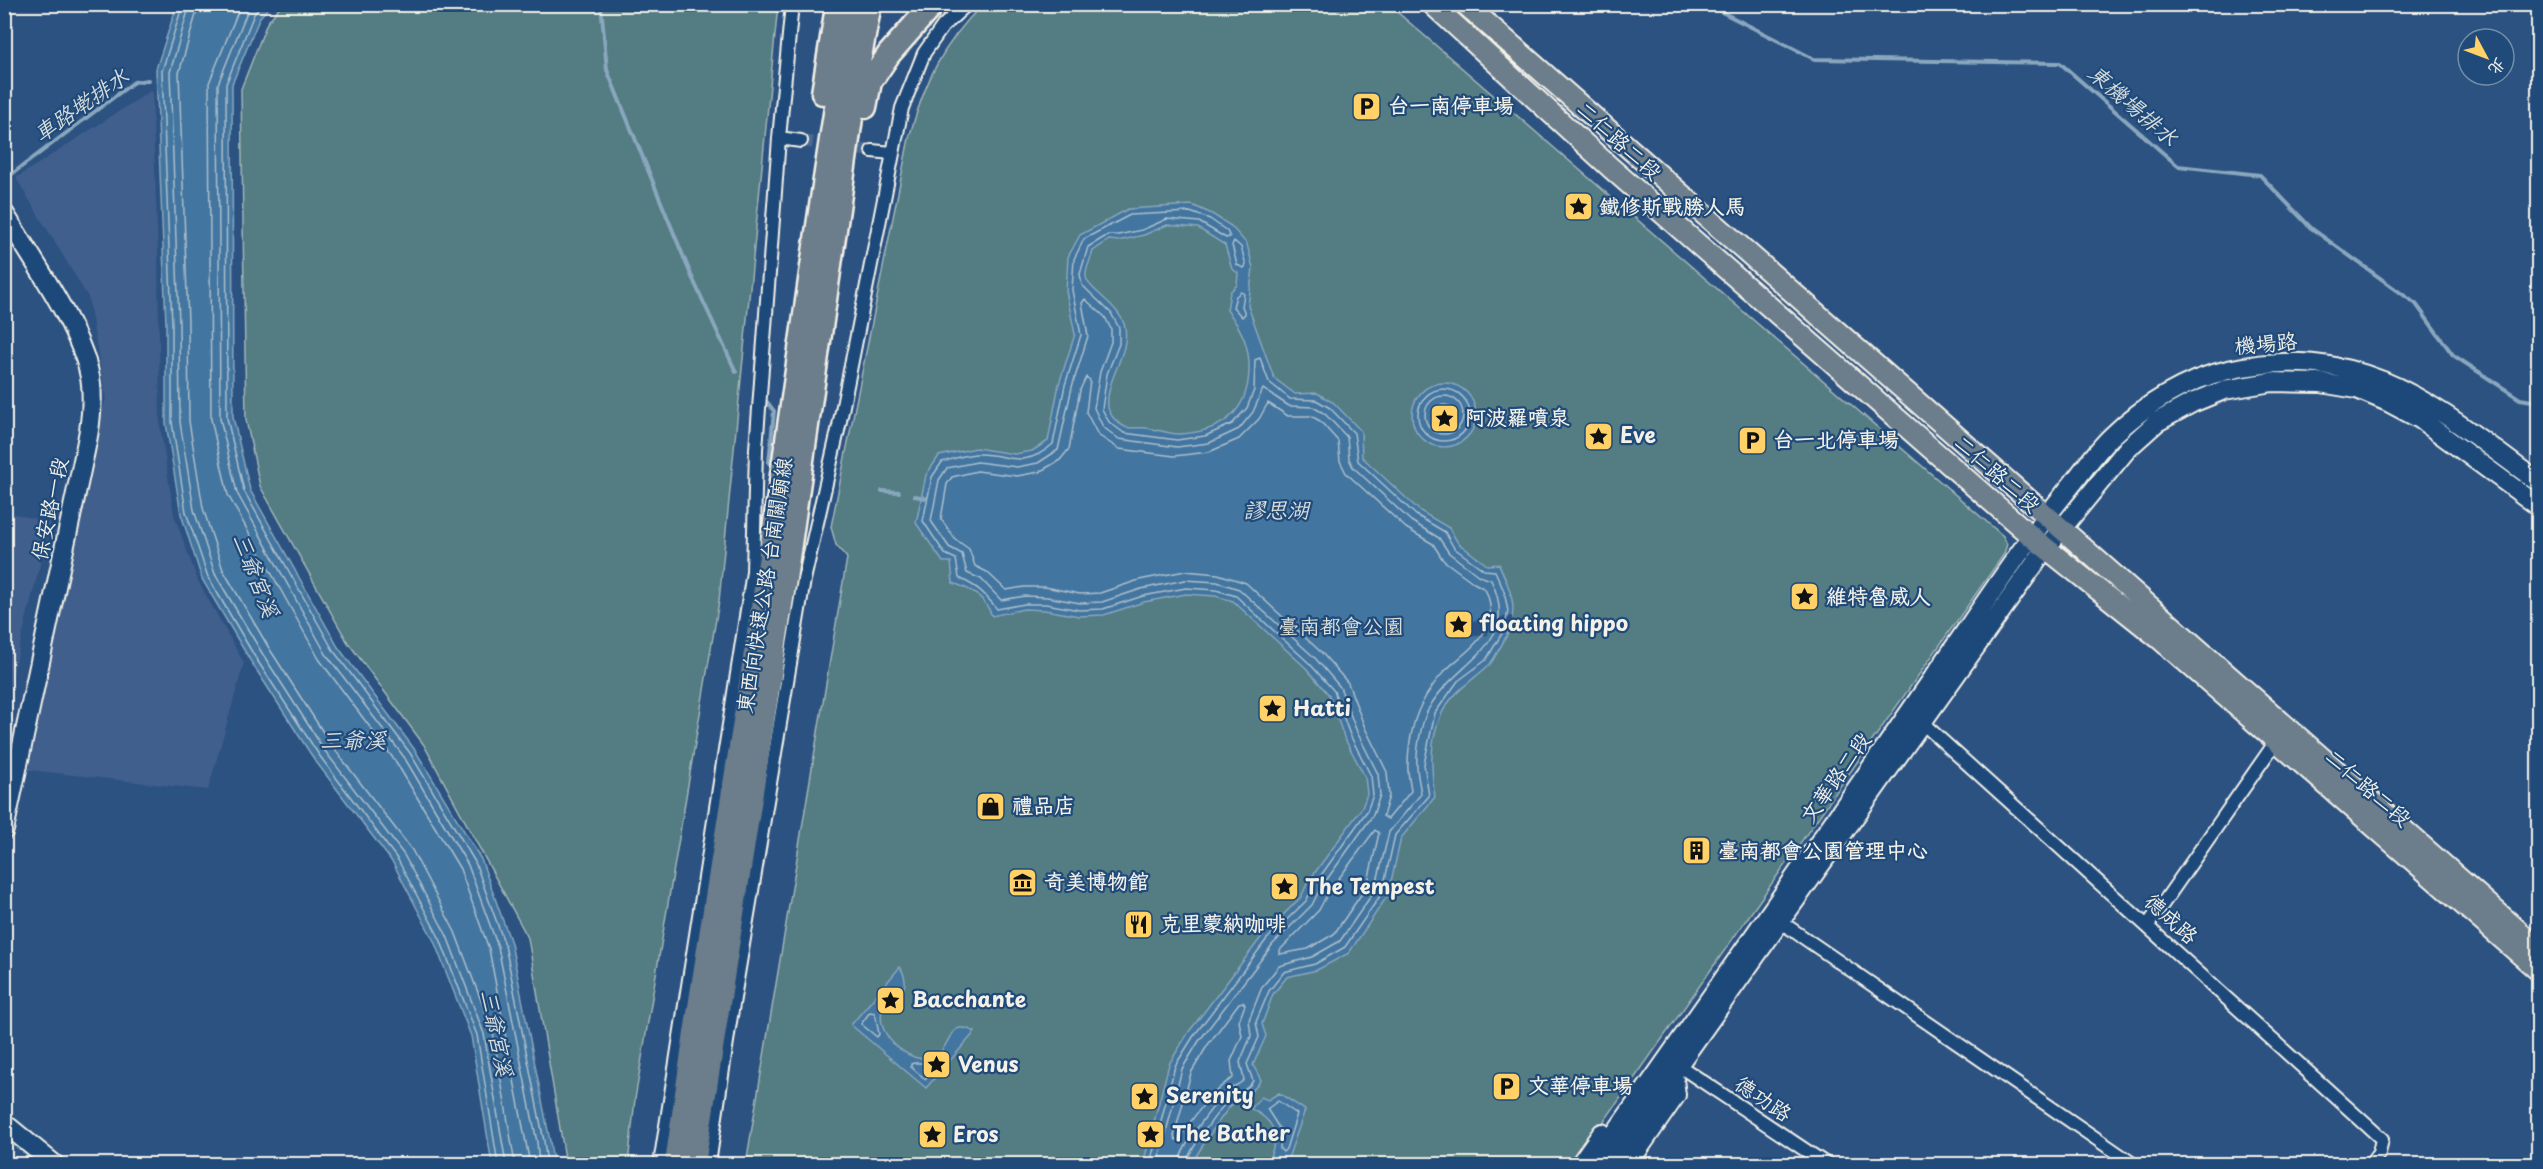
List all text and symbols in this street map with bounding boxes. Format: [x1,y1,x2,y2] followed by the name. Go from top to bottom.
[2456,27,2516,87] north arrow
[2484,54,2512,81] text: 北
[2082,55,2187,153] water label: 東機場排水
[26,58,135,149] water label: 車路墘排水
[1388,88,1514,120] place label: 台一南停車場
[1351,90,1383,122] parking icon: 台一南停車場
[1571,92,1670,187] street label: 二仁路二段
[1599,189,1746,221] place label: 鐵修斯戰勝人馬
[1562,191,1594,223] place icon: 鐵修斯戰勝人馬
[2233,323,2299,361] street label: 機場路
[1465,400,1570,432] place label: 阿波羅噴泉
[1428,402,1460,434] place icon: 阿波羅噴泉
[1620,418,1656,450] place label: Eve
[1583,420,1615,452] place icon: Eve
[1773,422,1899,454] place label: 台一北停車場
[1736,424,1768,456] parking icon: 台一北停車場
[1948,426,2048,519] street label: 二仁路二段
[21,454,75,563] street label: 保安路一段
[727,454,799,715] street label: 東西向快速公路 台南關廟線
[1243,492,1311,525] water label: 謬思湖
[226,527,289,622] water label: 三爺宮溪
[1826,579,1931,611] place label: 維特魯威人
[1789,581,1821,613] place icon: 維特魯威人
[1479,606,1628,638] place label: floating hippo
[1442,608,1474,640] place icon: floating hippo
[1278,609,1404,641] park label: 臺南都會公園
[1293,691,1351,723] place label: Hatti
[1256,693,1288,725] place icon: Hatti
[320,722,387,755] water label: 三爺溪
[1791,725,1878,829] street label: 文華路二段
[2319,740,2419,833] street label: 二仁路二段
[1012,788,1075,820] place label: 禮品店
[975,790,1007,822] shop icon: 禮品店
[1718,833,1928,865] place label: 臺南都會公園管理中心
[1681,835,1713,867] building icon: 臺南都會公園管理中心
[1044,864,1149,896] place label: 奇美博物館
[1007,866,1039,898] museum icon: 奇美博物館
[1305,869,1435,901] place label: The Tempest
[1268,871,1300,903] place icon: The Tempest
[2138,885,2206,950] street label: 德成路
[1160,906,1286,938] place label: 克里蒙納咖啡
[1123,908,1155,940] restaurant icon: 克里蒙納咖啡
[912,982,1026,1014] place label: Bacchante
[875,984,907,1016] place icon: Bacchante
[474,986,523,1080] water label: 三爺宮溪
[958,1047,1019,1079] place label: Venus
[921,1049,953,1081] place icon: Venus
[1729,1066,1799,1128] street label: 德功路
[1528,1068,1633,1100] place label: 文華停車場
[1491,1070,1523,1102] parking icon: 文華停車場
[1166,1078,1254,1110] place label: Serenity
[1129,1080,1161,1112] place icon: Serenity
[1172,1116,1290,1148] place label: The Bather
[953,1117,999,1149] place label: Eros
[1135,1118,1167,1150] place icon: The Bather
[916,1119,948,1151] place icon: Eros

